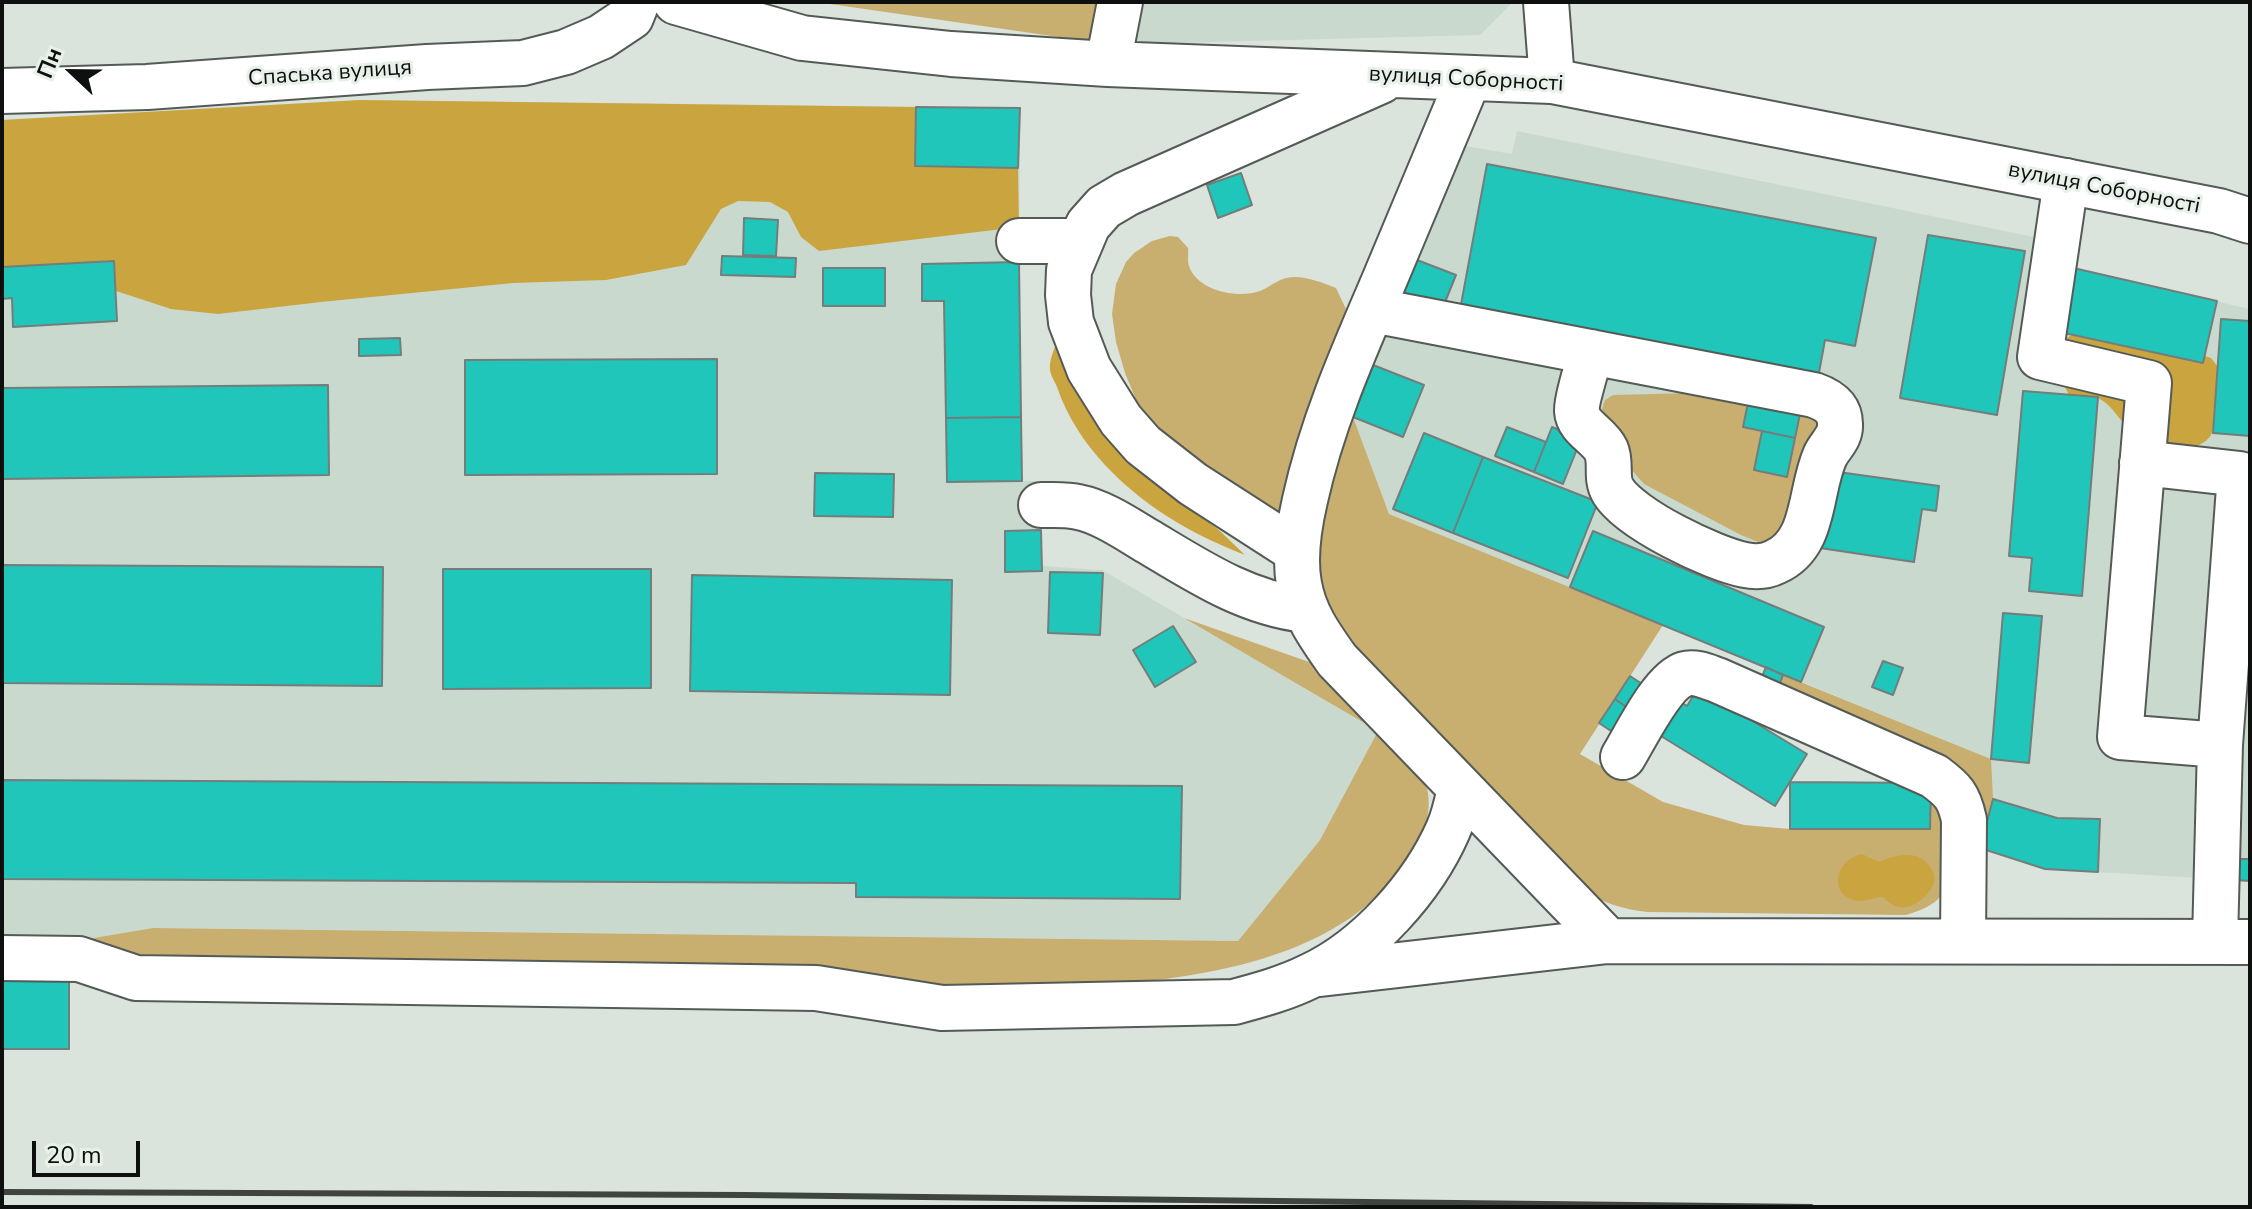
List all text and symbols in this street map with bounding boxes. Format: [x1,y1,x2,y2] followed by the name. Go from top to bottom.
[32,32,112,112] north arrow
[30,43,69,83] text: Пн
[247,55,413,93] street label: Спаська вулиця
[1368,62,1564,98] street label: вулиця Соборності
[2006,157,2202,221] street label: вулиця Соборності
[36,1125,144,1175] scale bar
[46,1139,102,1171] text: 20 m

